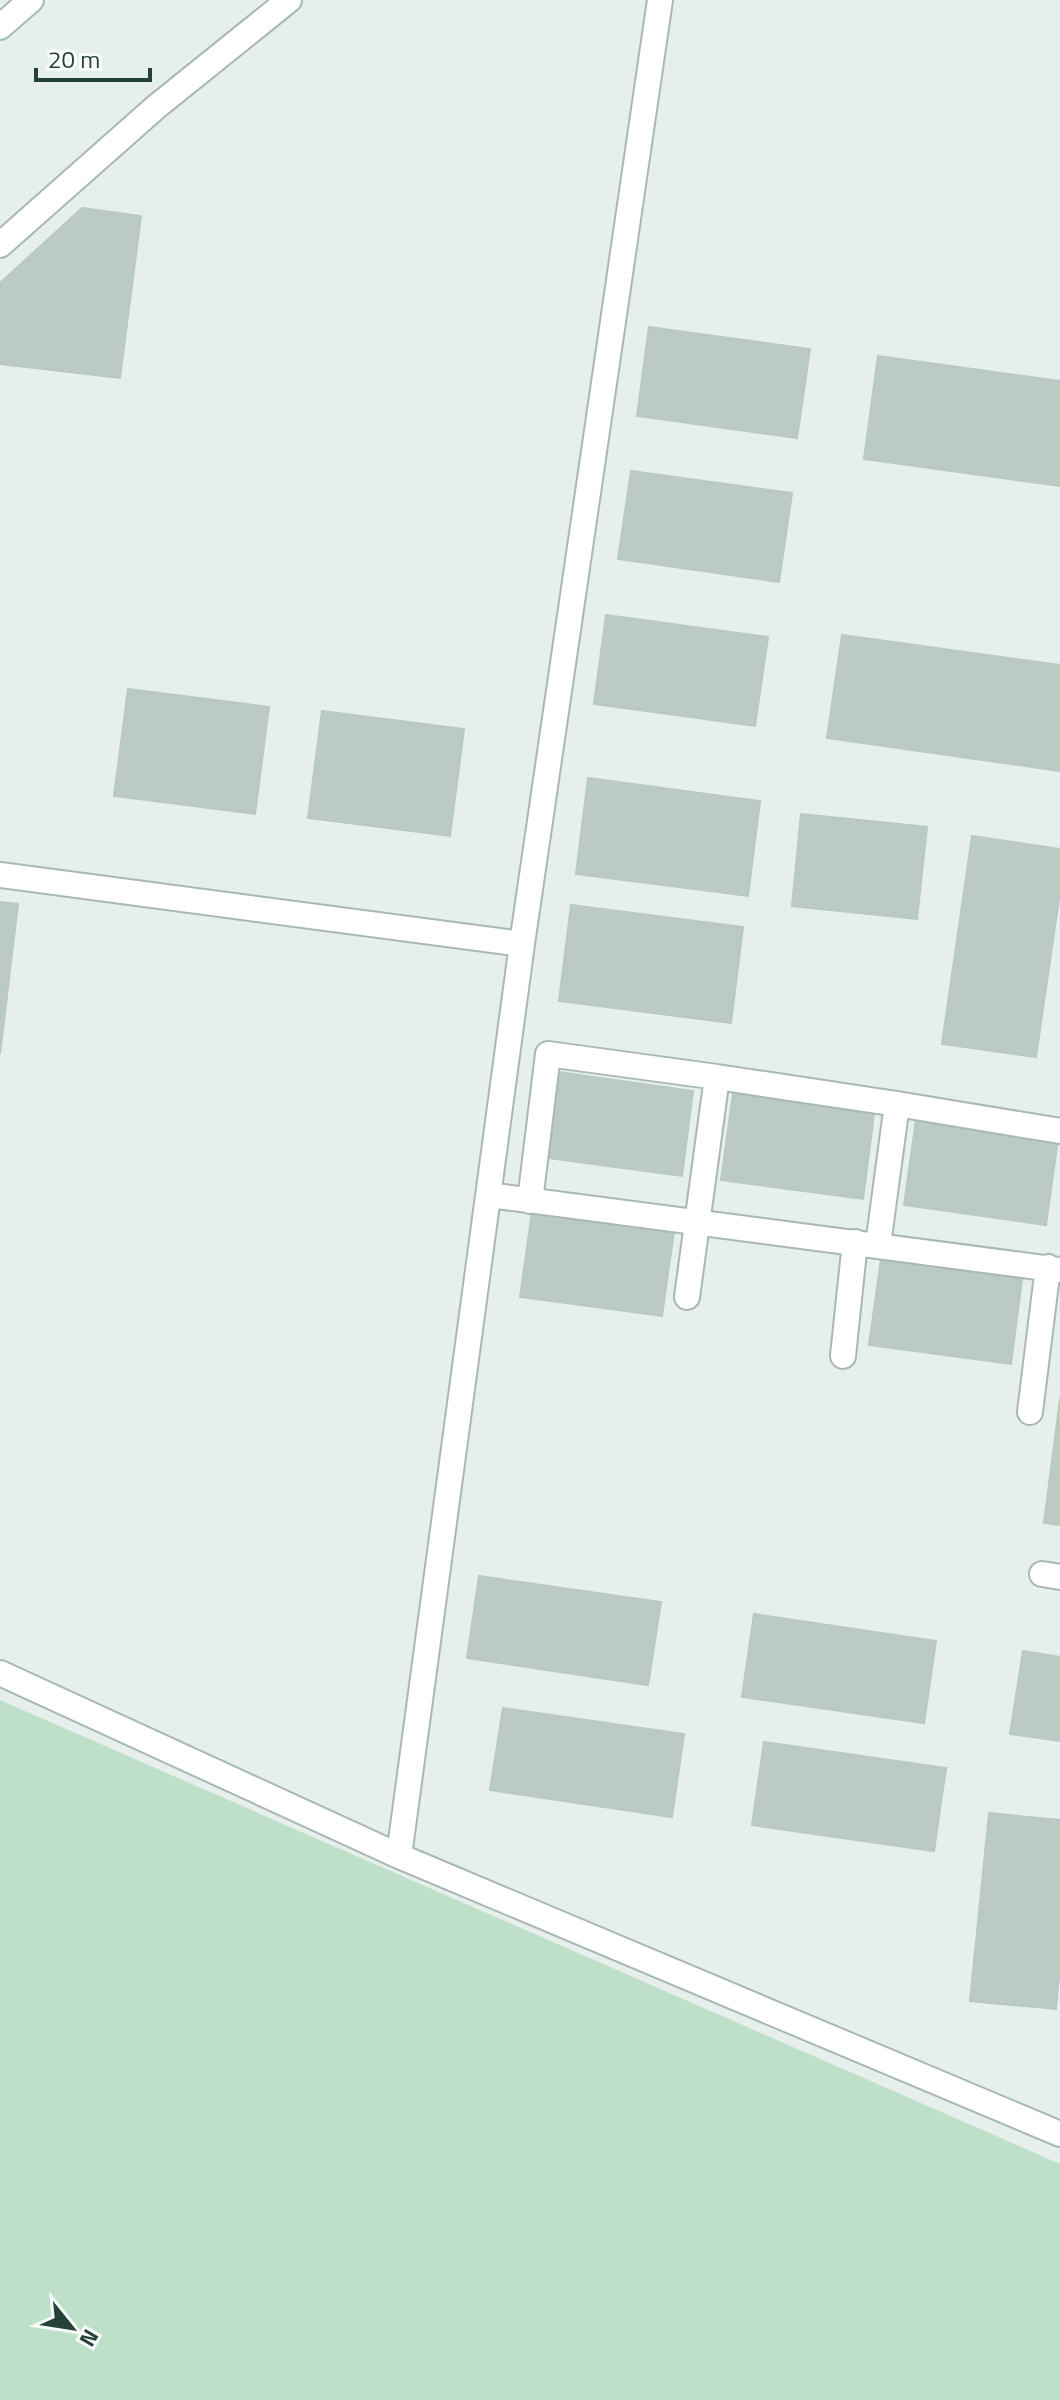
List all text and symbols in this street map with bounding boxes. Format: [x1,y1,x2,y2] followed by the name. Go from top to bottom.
[36,32,150,82] scale bar
[48,41,100,77] text: 20 m
[32,2288,112,2368] north arrow
[71,2323,108,2353] text: N

